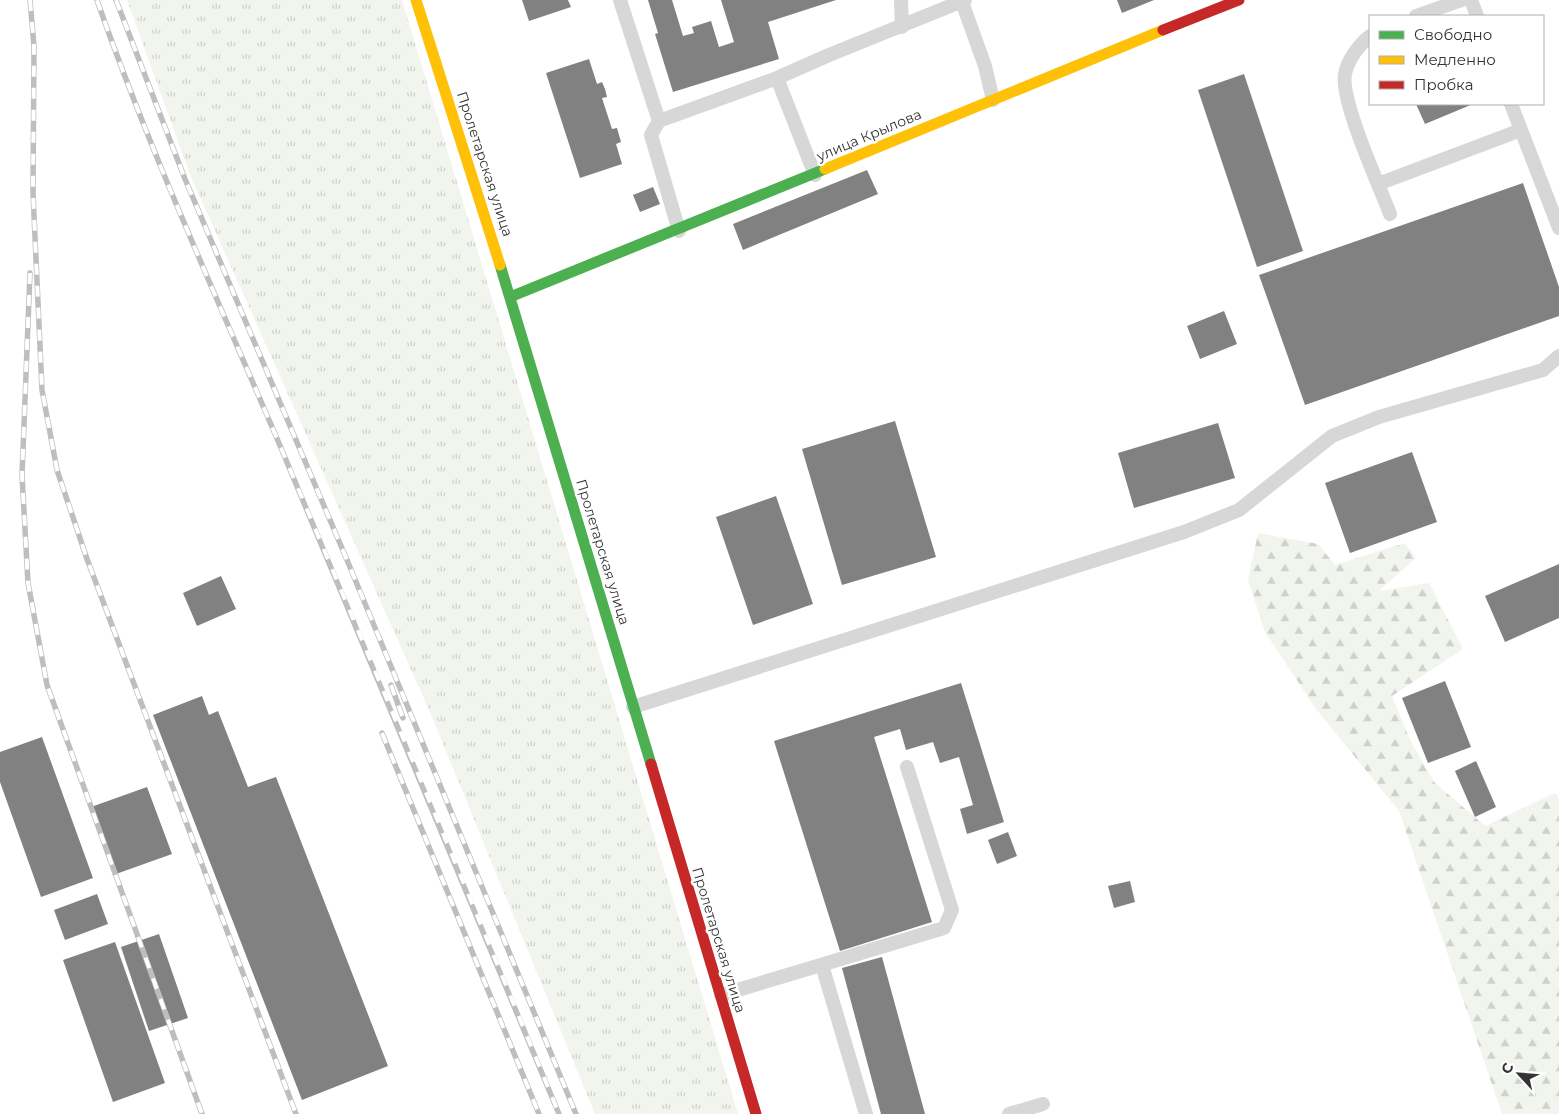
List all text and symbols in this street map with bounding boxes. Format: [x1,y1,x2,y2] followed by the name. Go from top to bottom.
[1369,15,1544,105] legend
[1414,25,1492,44] text: Свободно
[1414,50,1496,69] text: Медленно
[1414,75,1473,94] text: Пробка
[453,89,517,239] street label: Пролетарская улица
[813,105,924,166] street label: улица Крылова
[572,477,634,627] street label: Пролетарская улица
[688,865,750,1015] street label: Пролетарская улица
[1494,1049,1544,1099] north arrow
[1497,1060,1518,1077] text: С

